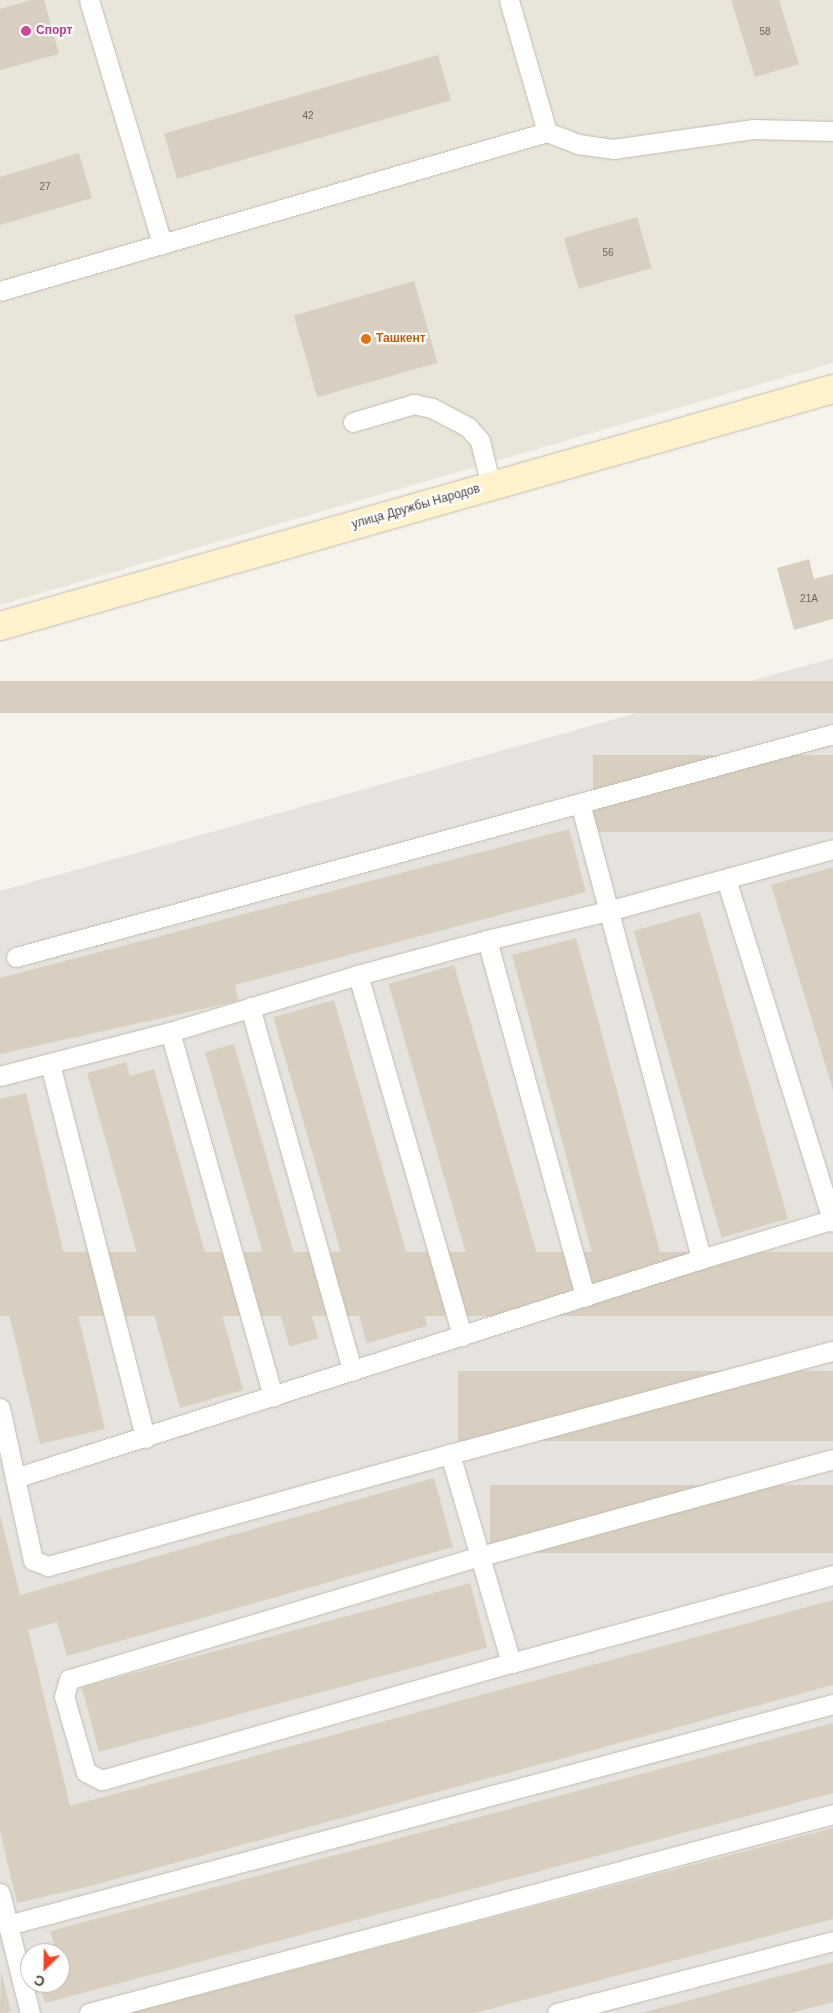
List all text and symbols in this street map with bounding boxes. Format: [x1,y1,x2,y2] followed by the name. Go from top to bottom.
[36,24,72,38] place label: Спорт
[20,25,32,37] marker: Спорт
[759,26,771,38] house number: 58
[302,110,314,122] house number: 42
[39,181,51,193] house number: 27
[602,247,614,259] house number: 56
[376,332,426,346] place label: Ташкент
[360,333,372,345] marker: Ташкент
[350,482,482,532] street label: улица Дружбы Народов
[800,593,818,605] house number: 21А
[20,1943,70,1993] north arrow
[32,1972,47,1990] text: С

